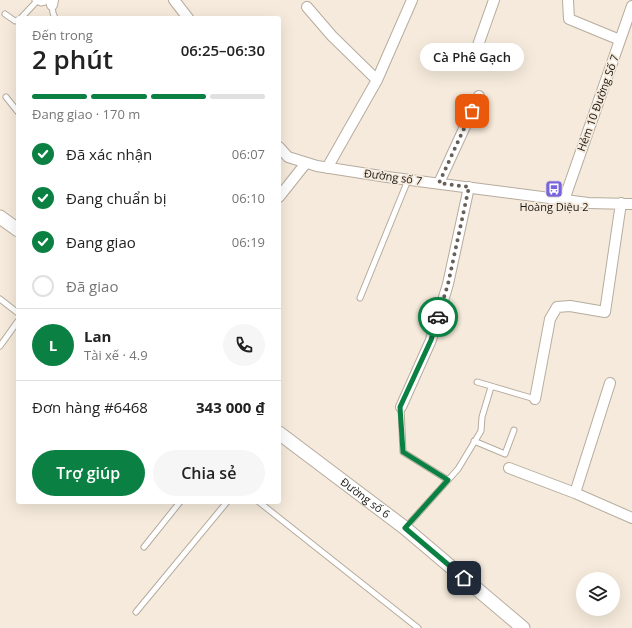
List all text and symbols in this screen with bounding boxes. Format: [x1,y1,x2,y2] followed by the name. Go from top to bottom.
[32,26,93,44] text: Đến trong
[181,40,265,60] text: 06:25–06:30
[32,41,113,77] text: 2 phút
[420,43,524,71] callout: Cà Phê Gạch
[433,48,511,66] text: Cà Phê Gạch
[573,52,622,153] street label: Hẻm 10 Đường Số 7
[455,94,489,128] pin
[461,100,483,122] icon: bag
[32,105,140,123] text: Đang giao · 170 m
[32,143,54,165] icon: check
[66,144,152,164] text: Đã xác nhận
[232,145,265,163] text: 06:07
[363,165,423,188] street label: Đường số 7
[544,179,564,199] bus stop icon: Hoàng Diệu 2
[32,187,54,209] icon: check
[66,188,166,208] text: Đang chuẩn bị
[232,189,265,207] text: 06:10
[519,199,589,214] place label: Hoàng Diệu 2
[32,231,54,253] icon: check
[66,232,136,252] text: Đang giao
[232,233,265,251] text: 06:19
[66,276,118,296] text: Đã giao
[418,297,458,337] courier
[427,306,449,328] icon: car
[223,324,265,366] button: phone
[84,326,111,346] text: Lan
[49,335,57,355] text: L
[84,346,148,364] text: Tài xế · 4.9
[32,397,148,417] text: Đơn hàng #6468
[196,397,265,417] text: 343 000 ₫
[32,450,145,496] button: Trợ giúp
[153,450,265,496] button: Chia sẻ
[338,474,393,521] street label: Đường số 6
[447,561,481,595] pin
[453,567,475,589] icon: home
[576,572,620,616] map controls
[576,572,620,616] button: layers

